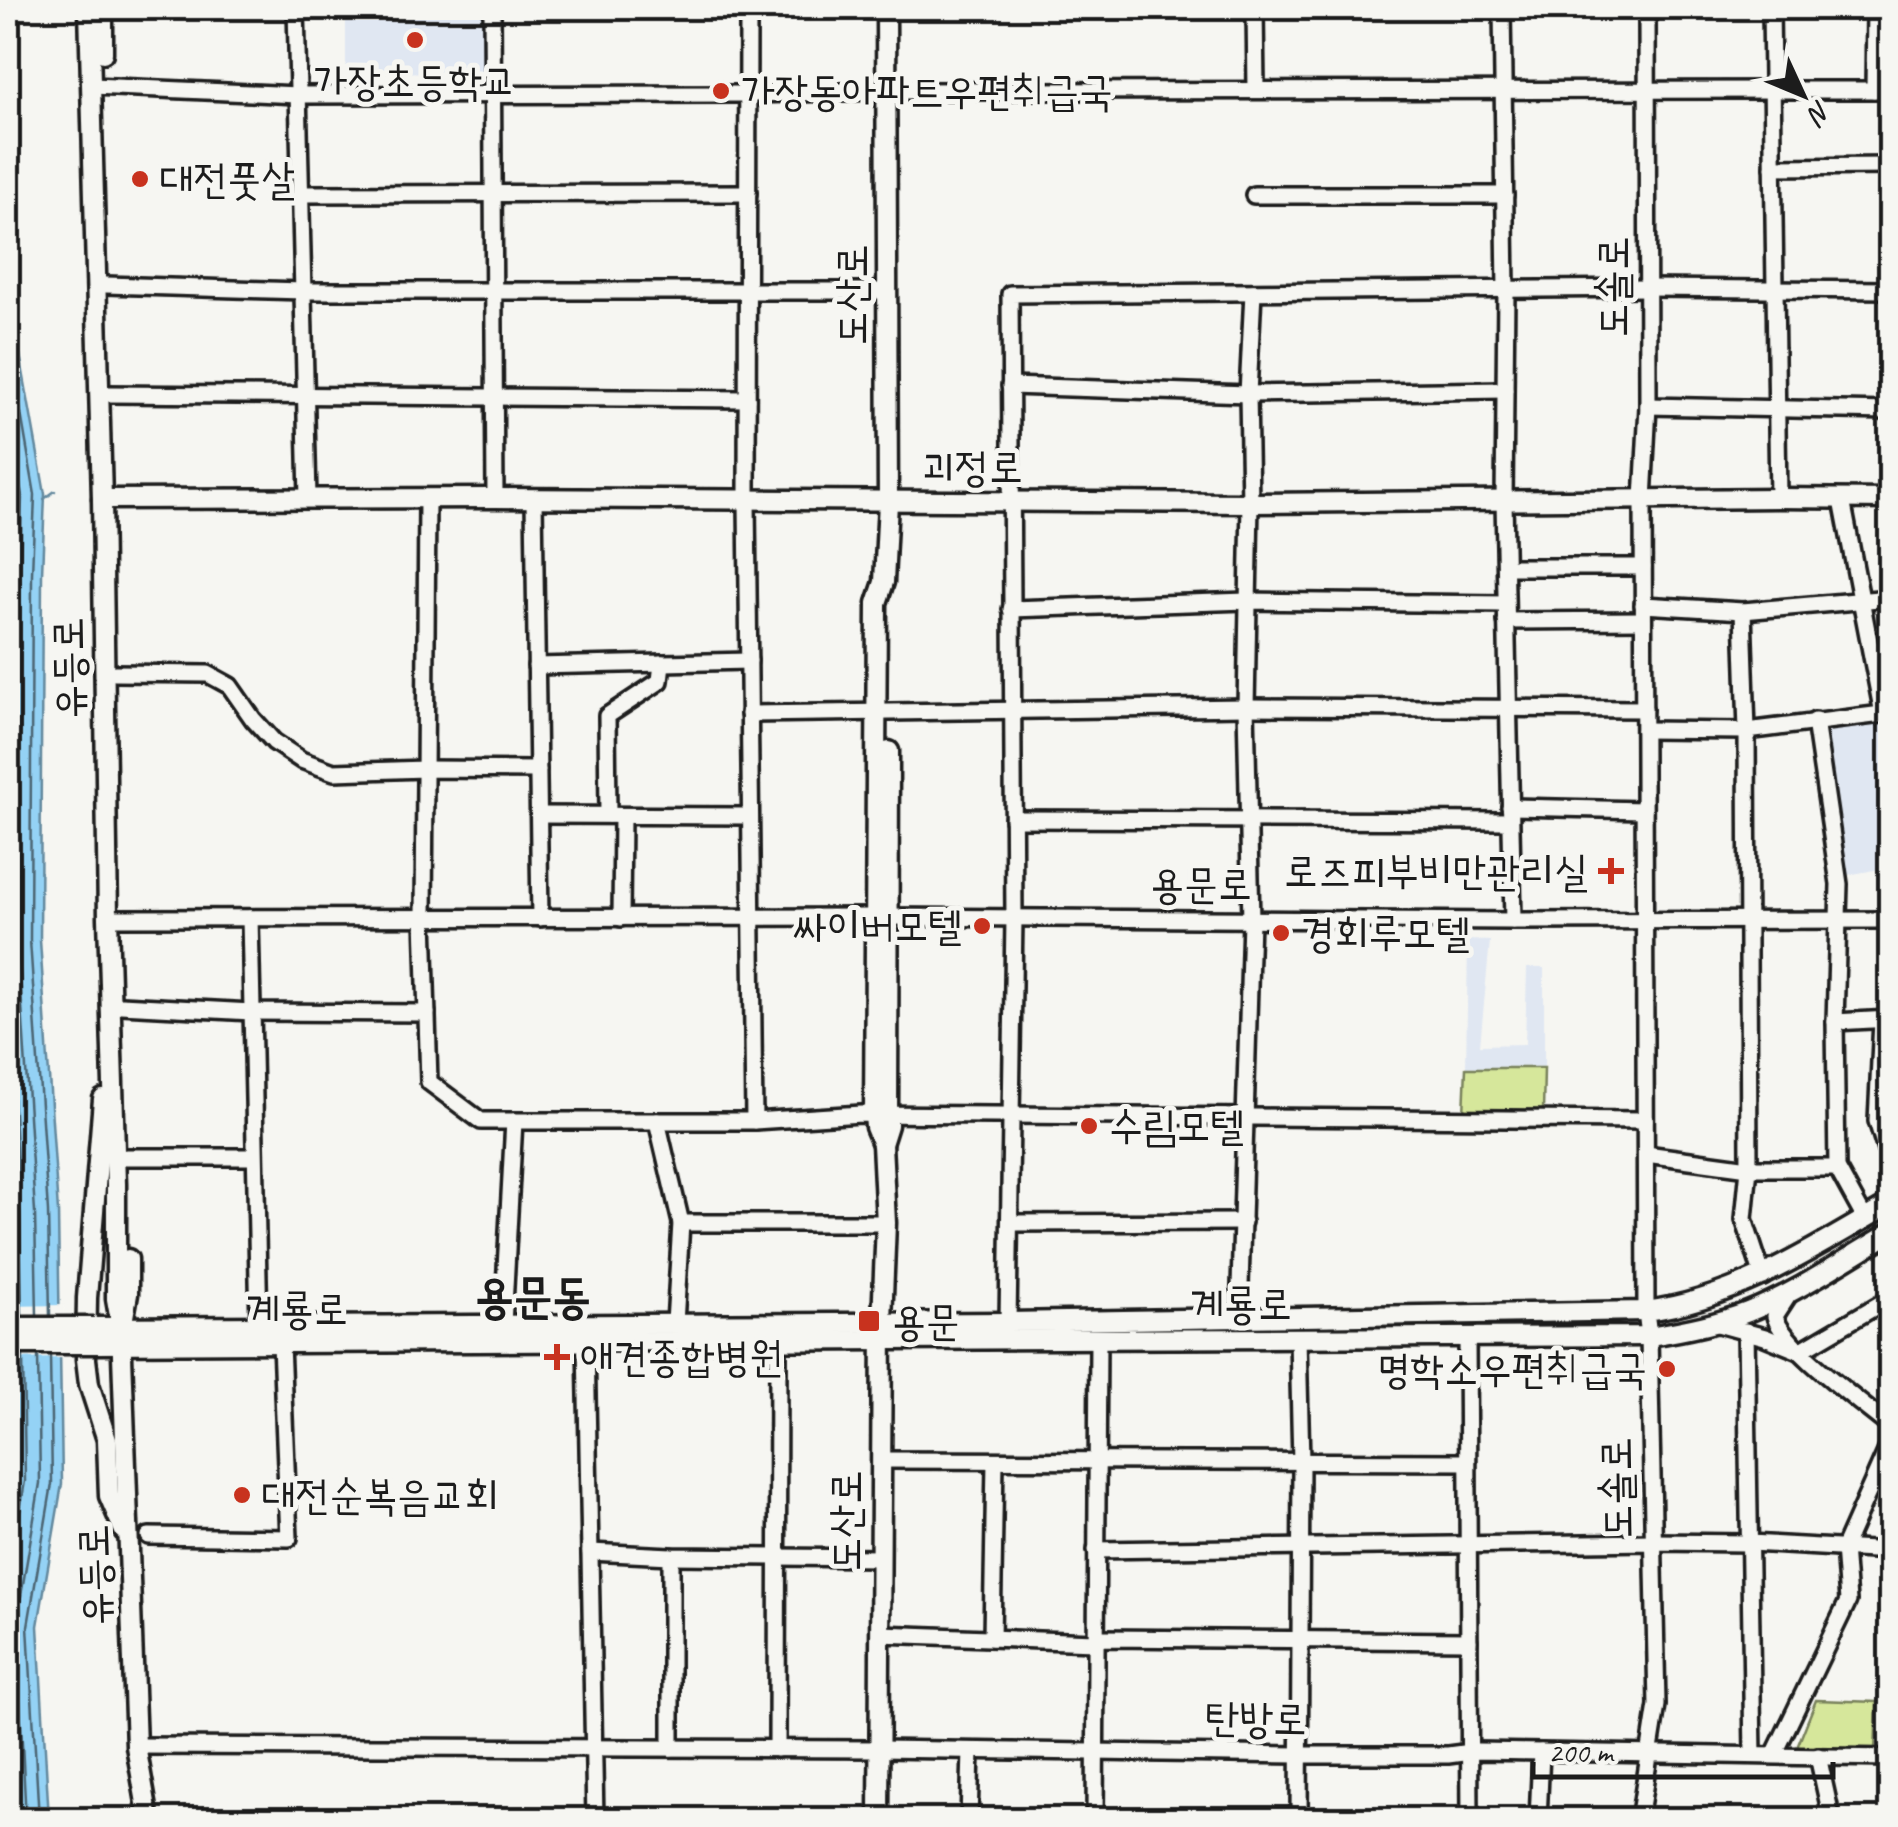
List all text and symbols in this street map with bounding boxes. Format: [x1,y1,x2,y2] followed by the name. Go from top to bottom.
[404,29,426,51] marker: 가장초등학교
[1753,45,1853,145] north arrow
[314,55,516,108] place label: 가장초등학교
[741,65,1113,118] place label: 가장동아파트우편취급국
[710,80,732,102] marker: 가장동아파트우편취급국
[1799,94,1839,134] text: N
[160,153,295,206] place label: 대전풋살
[129,168,151,190] marker: 대전풋살
[1587,236,1640,338] street label: 도솔로
[826,244,879,346] street label: 도산로
[921,441,1023,494] street label: 괴정로
[42,617,96,719] street label: 유등로
[1284,845,1588,898] place label: 로즈피부비만관리실
[1150,858,1252,911] street label: 용문로
[1598,858,1624,884] marker: 로즈피부비만관리실
[793,900,962,953] place label: 싸이버모텔
[1301,907,1470,960] place label: 경회루모텔
[971,915,993,937] marker: 싸이버모텔
[1270,922,1292,944] marker: 경회루모텔
[1109,1100,1244,1153] place label: 수림모텔
[1078,1115,1100,1137] marker: 수림모텔
[475,1266,591,1326] district label: 용문동
[1190,1278,1292,1331] street label: 계룡로
[246,1283,348,1336] street label: 계룡로
[892,1295,960,1348] place label: 용문
[856,1308,882,1334] marker: 용문
[580,1331,783,1384] place label: 애견종합병원
[1377,1343,1647,1396] place label: 명학소우편취급국
[544,1344,570,1370] marker: 애견종합병원
[1656,1358,1678,1380] marker: 명학소우편취급국
[1590,1437,1644,1539] street label: 도솔로
[262,1469,499,1522] place label: 대전순복음교회
[820,1470,873,1572] street label: 도산로
[231,1484,253,1506] marker: 대전순복음교회
[67,1523,123,1627] street label: 유등로
[1205,1692,1307,1746] street label: 탄방로
[1533,1717,1833,1779] scale bar
[1548,1733,1615,1771] text: 200 m

